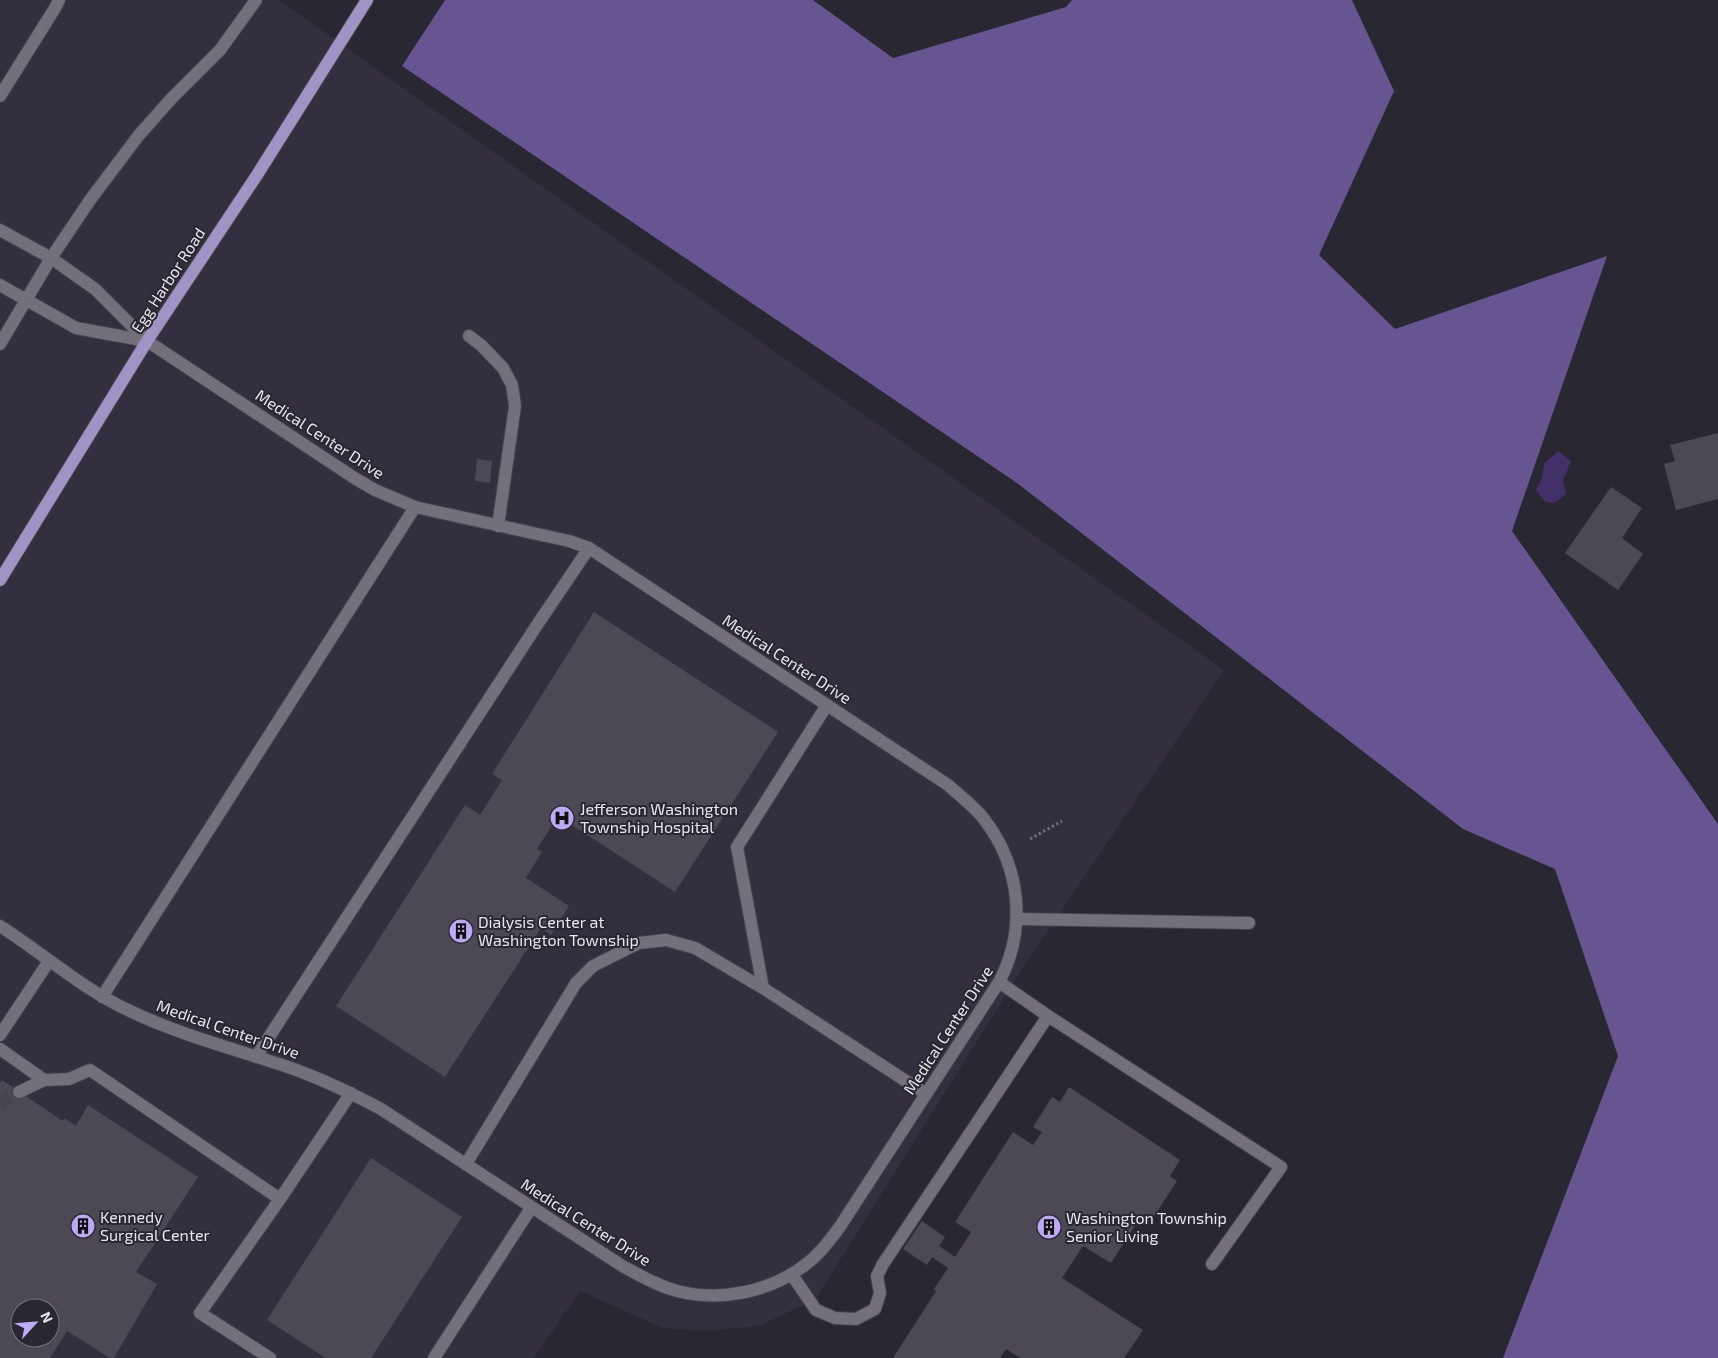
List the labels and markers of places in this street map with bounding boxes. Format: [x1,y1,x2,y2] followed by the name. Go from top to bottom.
[580,799,738,836] place label: Jefferson Washington Township Hospital
[549,805,575,831] hospital icon: Jefferson Washington Township Hospital
[478,912,639,949] place label: Dialysis Center at Washington Township
[448,918,474,944] building icon: Dialysis Center at Washington Township
[100,1207,211,1244] place label: Kennedy Surgical Center
[1066,1208,1227,1245] place label: Washington Township Senior Living
[70,1213,96,1239] building icon: Kennedy Surgical Center
[1036,1214,1062,1240] building icon: Washington Township Senior Living

